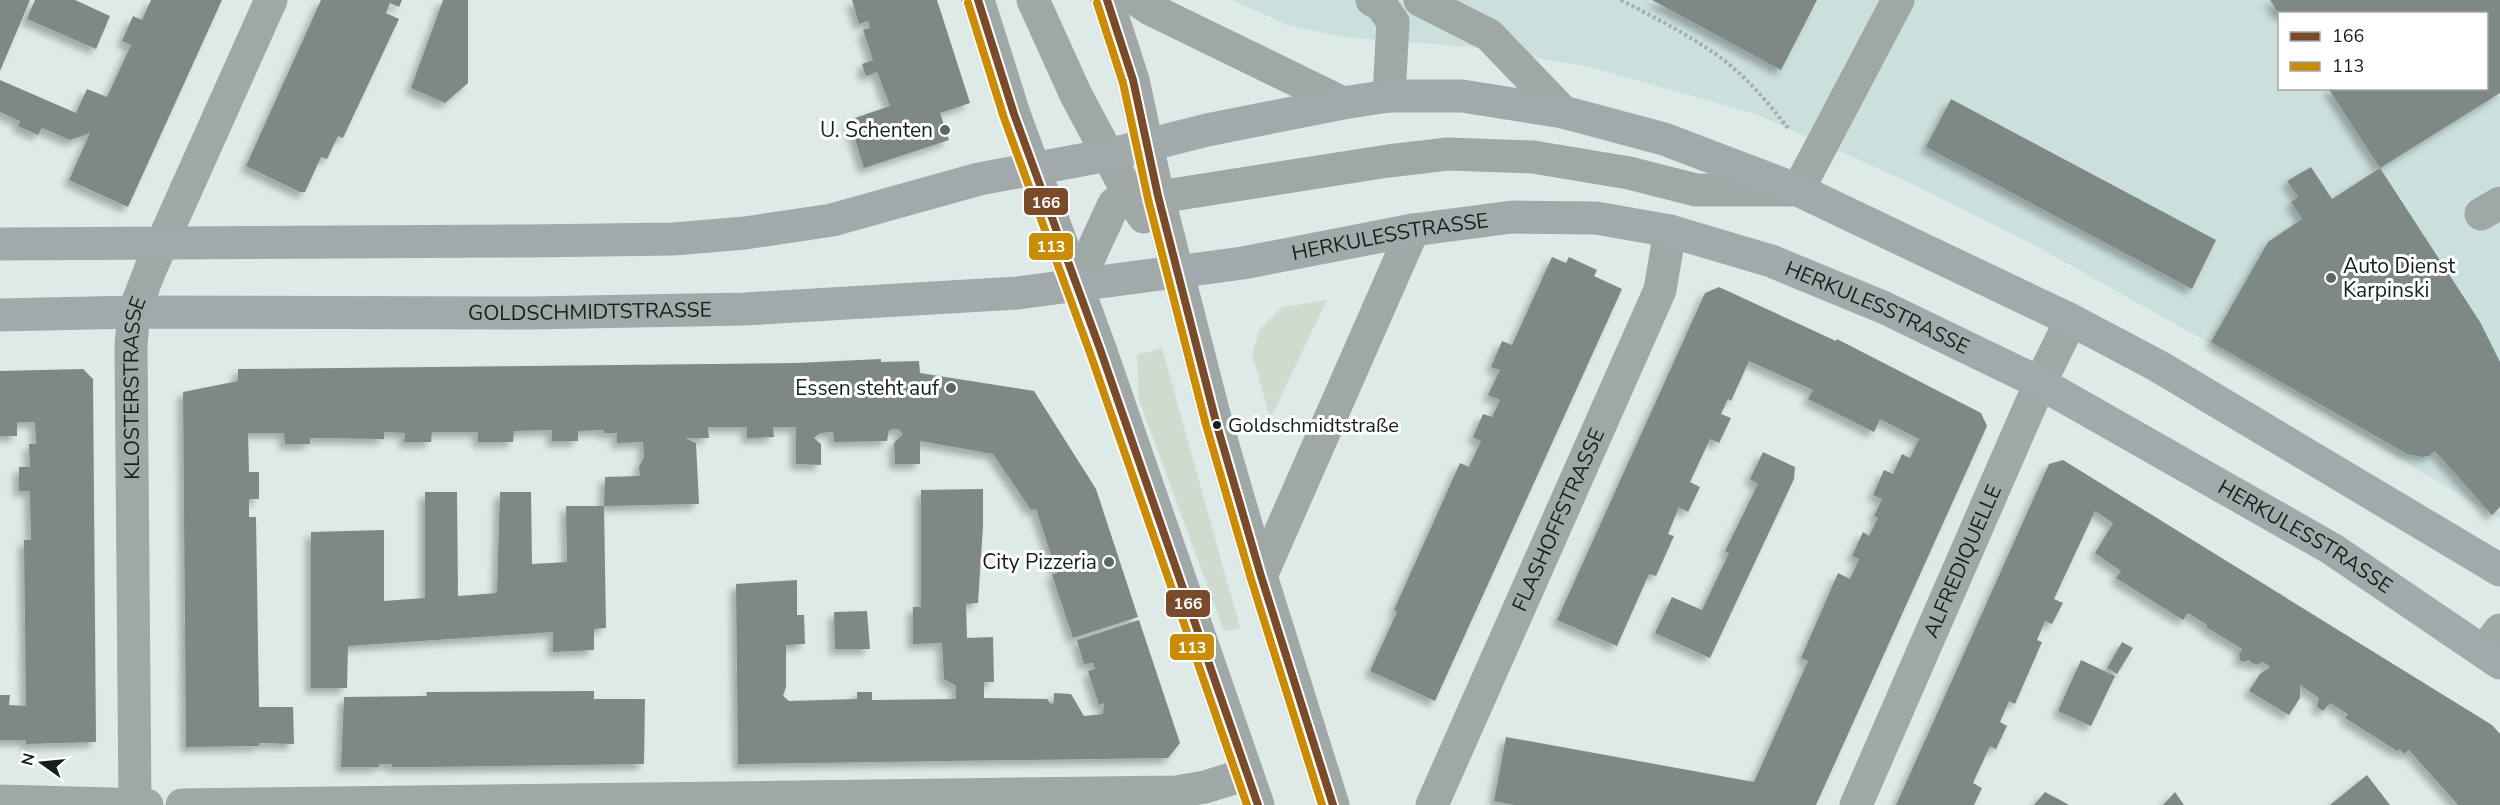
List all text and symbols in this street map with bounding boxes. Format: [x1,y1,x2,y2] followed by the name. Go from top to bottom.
[2278,12,2488,90] legend
[2332,24,2364,48] text: 166
[2332,54,2364,78] text: 113
[820,116,933,144] place label: U. Schenten
[938,123,952,137] marker: U. Schenten
[1023,187,1069,216] line badge: 166
[1032,192,1060,214] text: 166
[1289,206,1490,267] street label: HERKULESSTRASSE
[1028,232,1074,261] line badge: 113
[1037,236,1065,258] text: 113
[2343,252,2456,304] place label: Auto Dienst Karpinski
[1781,254,1974,361] street label: HERKULESSTRASSE
[2324,271,2338,285] marker: Auto Dienst Karpinski
[117,292,153,480] street label: KLOSTERSTRASSE
[468,296,712,327] street label: GOLDSCHMIDTSTRASSE
[795,374,940,402] place label: Essen steht auf
[944,381,958,395] marker: Essen steht auf
[1228,412,1399,439] place label: Goldschmidtstraße
[1211,419,1223,431] marker: Goldschmidtstraße
[1506,424,1611,616] street label: FLASHOFFSTRASSE
[2213,473,2398,600] street label: HERKULESSTRASSE
[1917,480,2008,642] street label: ALFREDIQUELLE
[982,548,1097,576] place label: City Pizzeria
[1102,555,1116,569] marker: City Pizzeria
[1165,589,1211,618] line badge: 166
[1174,593,1202,615] text: 166
[1169,633,1215,661] line badge: 113
[1178,637,1206,659] text: 113
[12,733,72,793] north arrow
[16,751,41,768] text: N

